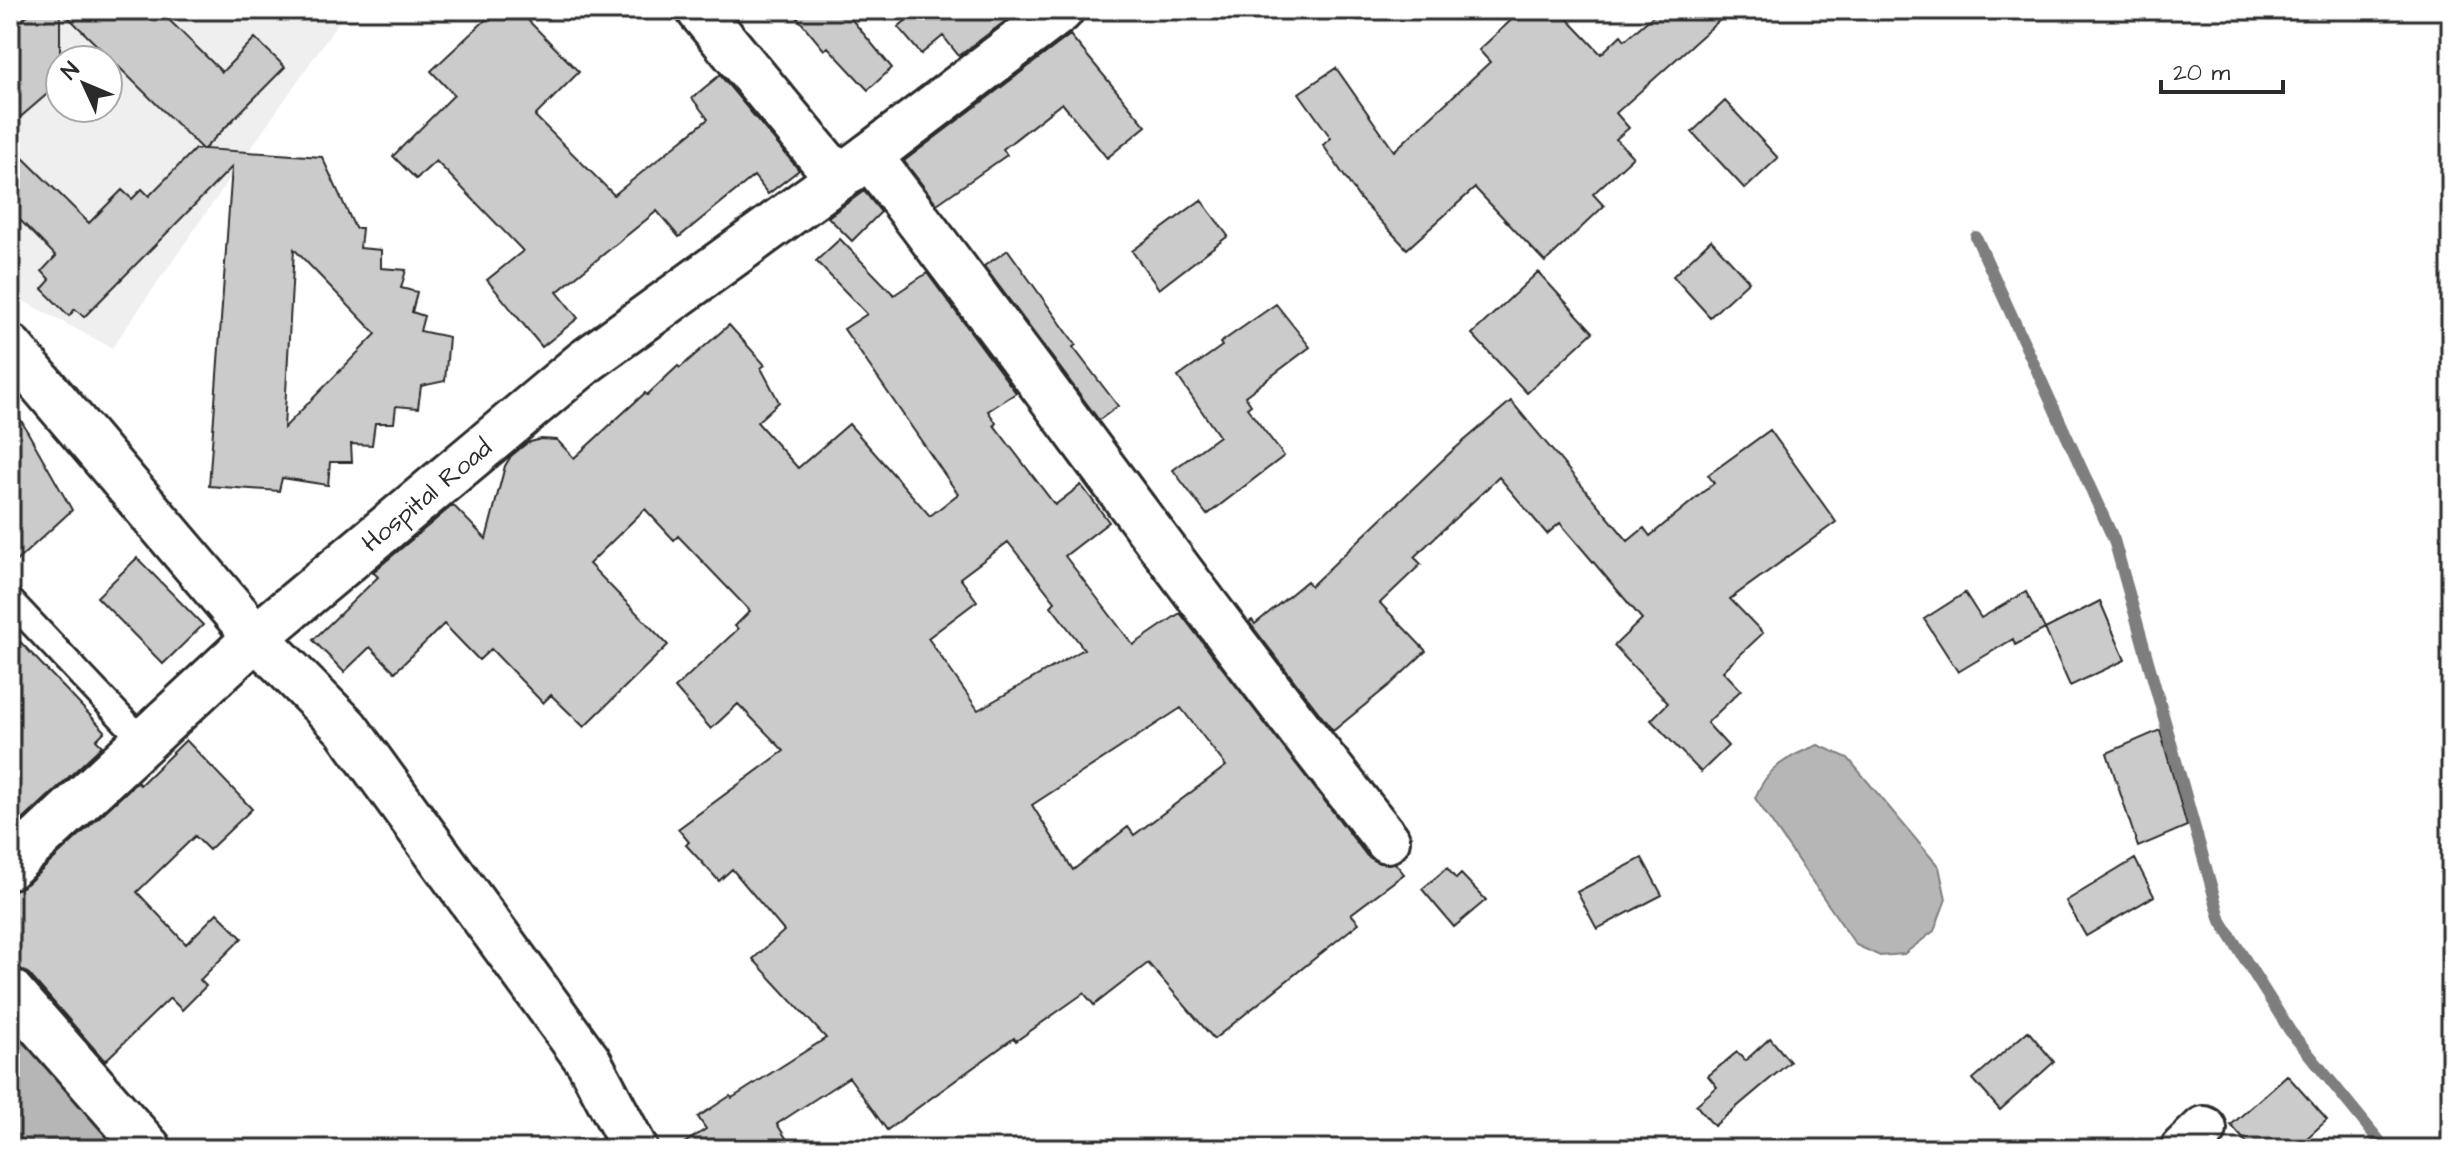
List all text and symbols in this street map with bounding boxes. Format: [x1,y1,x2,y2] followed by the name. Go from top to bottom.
[44,44,124,124] north arrow
[2161,44,2283,94] scale bar
[55,55,87,87] text: N
[2173,56,2230,90] text: 20 m
[354,430,500,560] street label: Hospital Road

